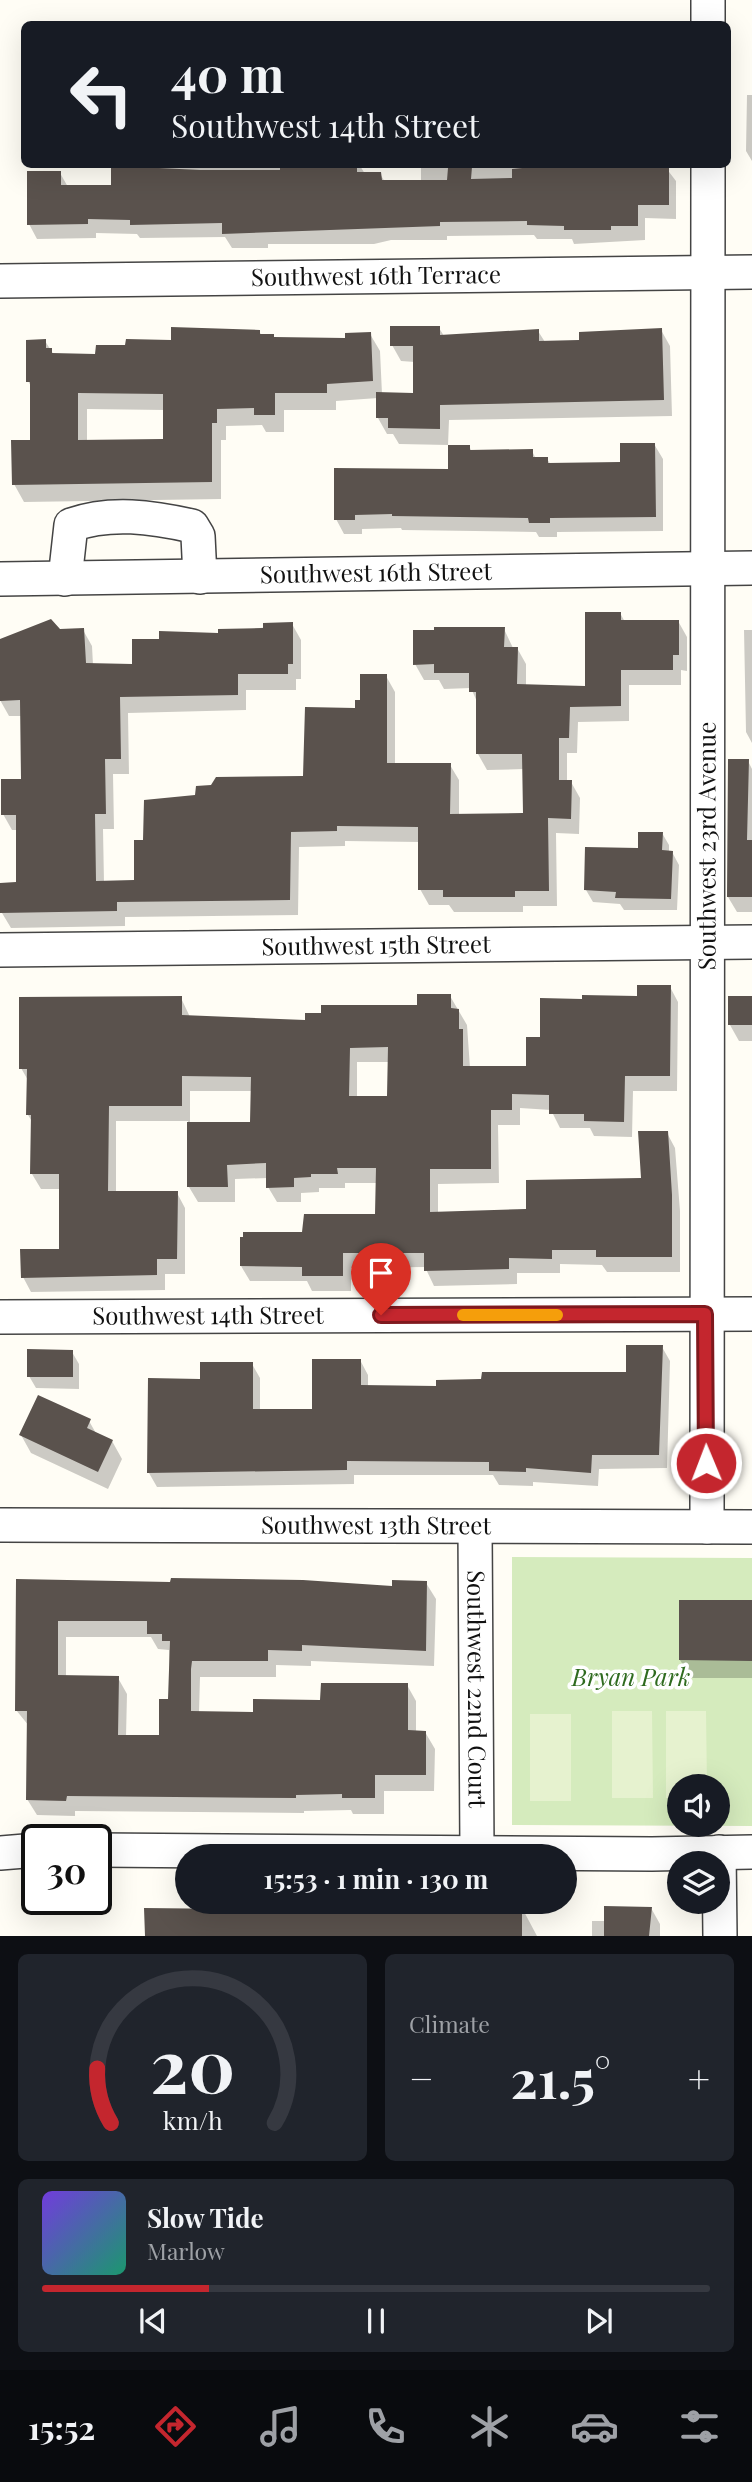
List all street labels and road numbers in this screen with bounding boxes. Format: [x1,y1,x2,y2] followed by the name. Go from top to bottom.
[251,257,501,292] street label: Southwest 16th Terrace
[260,554,493,589] street label: Southwest 16th Street
[689,722,722,970] street label: Southwest 23rd Avenue
[261,927,491,961] street label: Southwest 15th Street
[92,1298,324,1331] street label: Southwest 14th Street
[261,1508,492,1540] street label: Southwest 13th Street
[461,1570,495,1808] street label: Southwest 22nd Court

